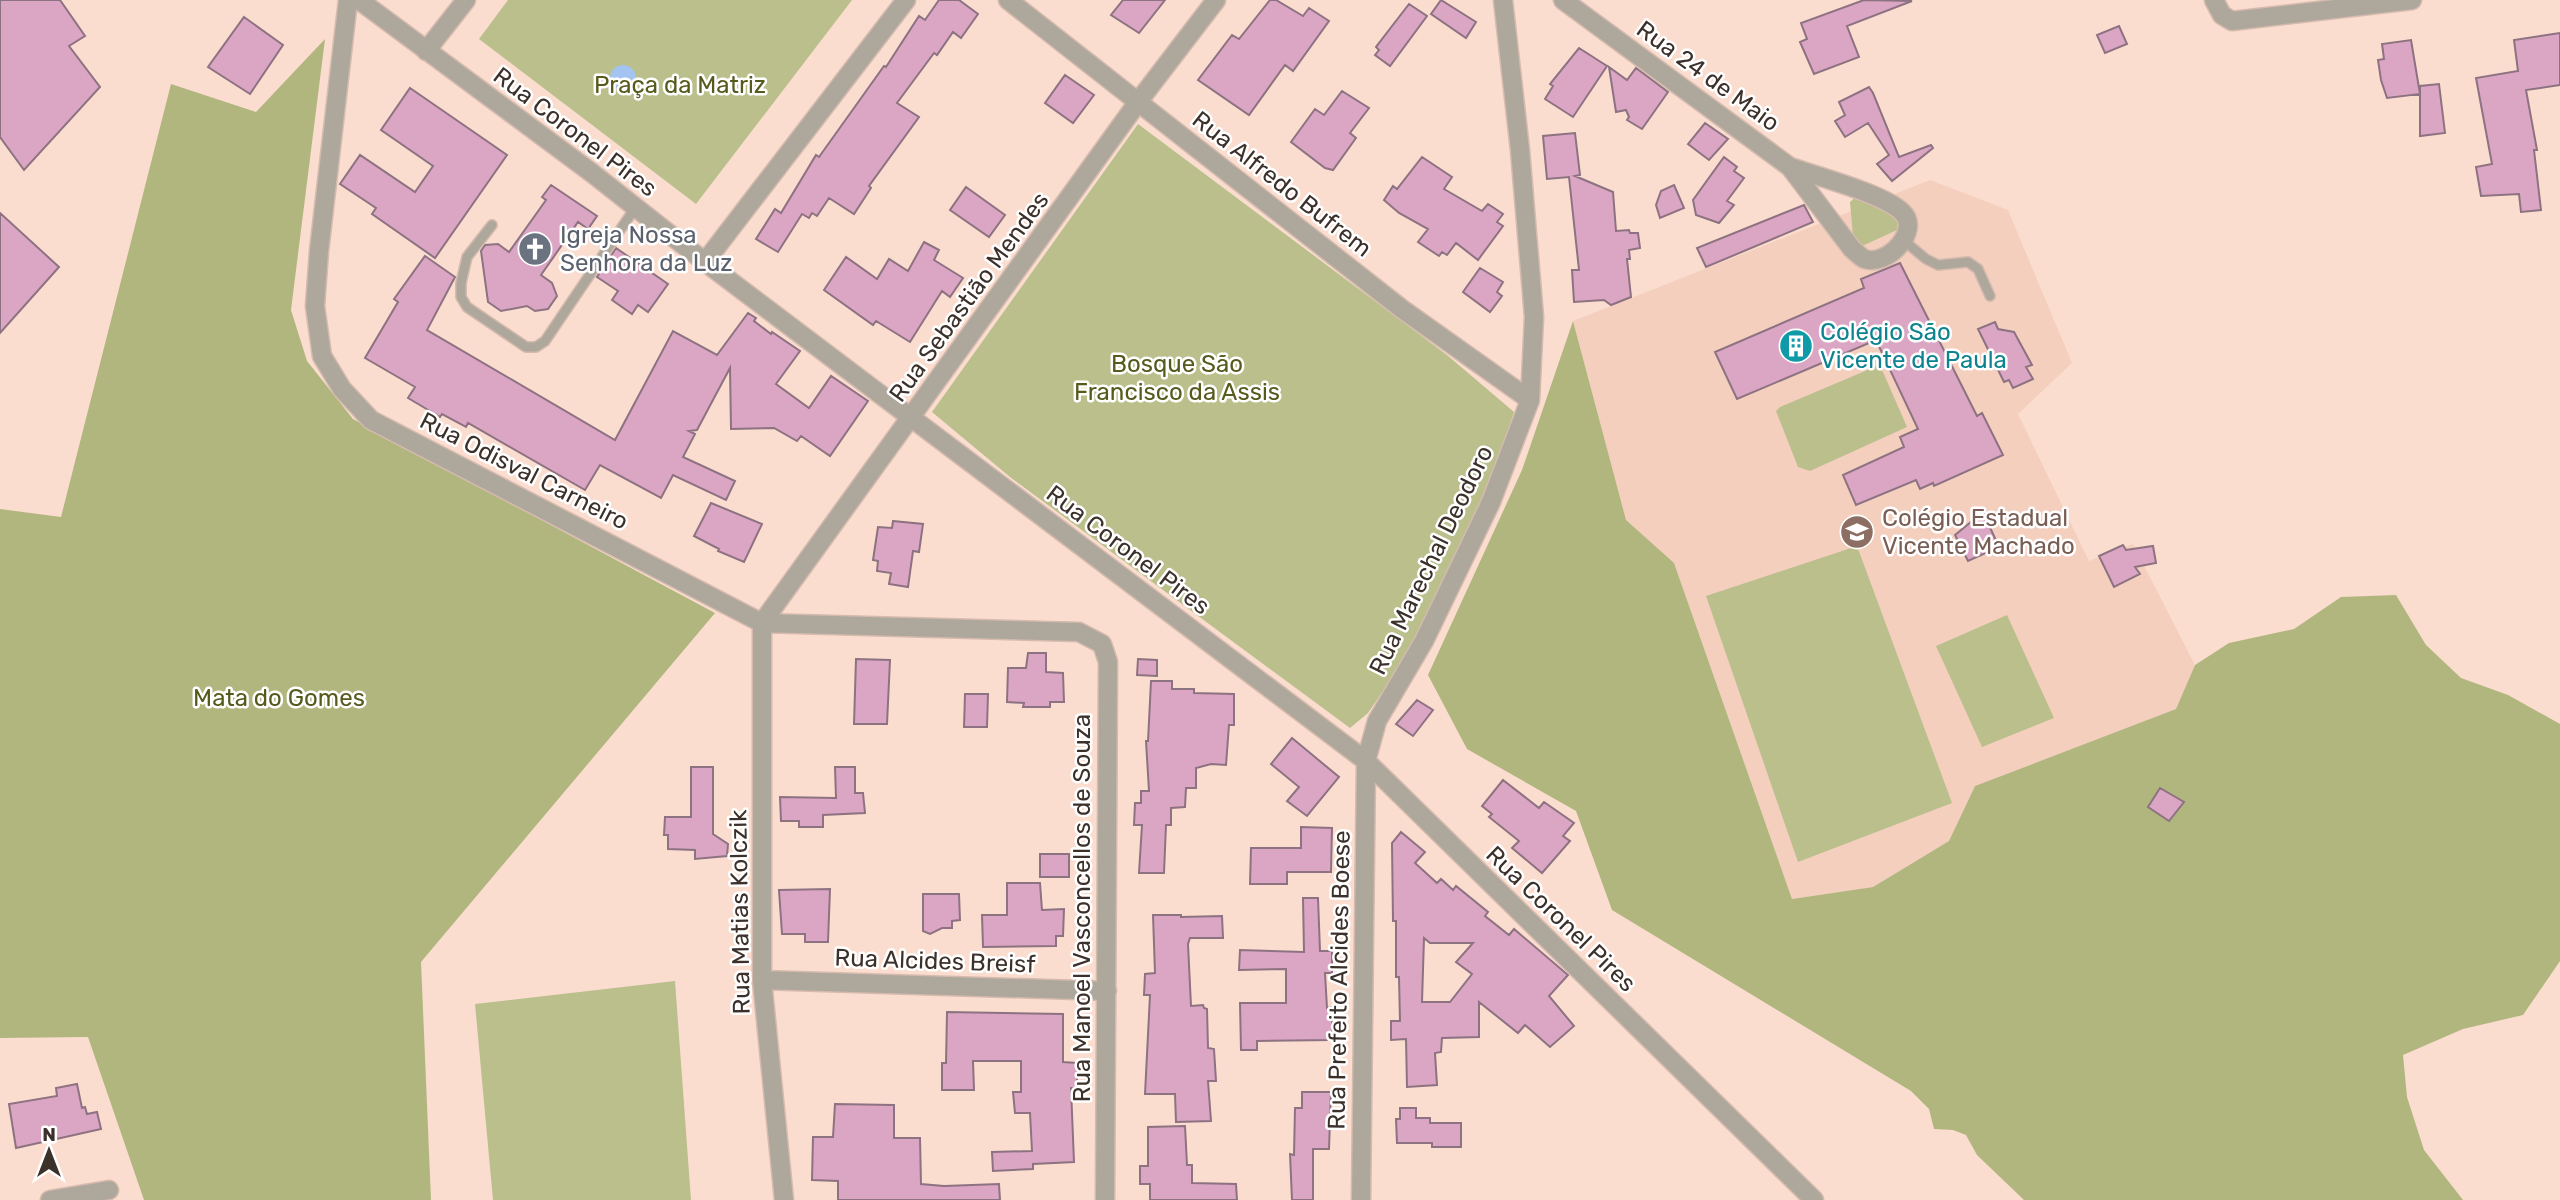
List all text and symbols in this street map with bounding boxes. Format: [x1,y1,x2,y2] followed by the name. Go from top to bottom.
[1631,15,1785,137] street label: Rua 24 de Maio
[488,61,662,203] street label: Rua Coronel Pires
[594,71,766,99] park label: Praça da Matriz
[1187,105,1377,263] street label: Rua Alfredo Bufrem
[883,187,1055,407] street label: Rua Sebastião Mendes
[560,221,733,277] place label: Igreja Nossa Senhora da Luz
[516,230,554,268] church icon: Igreja Nossa Senhora da Luz
[1820,318,2007,374] place label: Colégio São Vicente de Paula
[1777,327,1815,365] building icon: Colégio São Vicente de Paula
[1074,350,1280,406] park label: Bosque São Francisco da Assis
[415,406,633,536] street label: Rua Odisval Carneiro
[1363,441,1499,679] street label: Rua Marechal Deodoro
[1041,479,1215,621] street label: Rua Coronel Pires
[1882,504,2075,560] place label: Colégio Estadual Vicente Machado
[1838,513,1876,551] school or university icon: Colégio Estadual Vicente Machado
[193,684,365,712] park label: Mata do Gomes
[1068,714,1096,1102] street label: Rua Manoel Vasconcellos de Souza
[724,809,756,1015] street label: Rua Matias Kolczik
[1322,830,1356,1130] street label: Rua Prefeito Alcides Boese
[1480,840,1642,998] street label: Rua Coronel Pires
[834,943,1037,979] street label: Rua Alcides Breisf
[14,1116,84,1186] north arrow
[42,1123,56,1146] text: N

